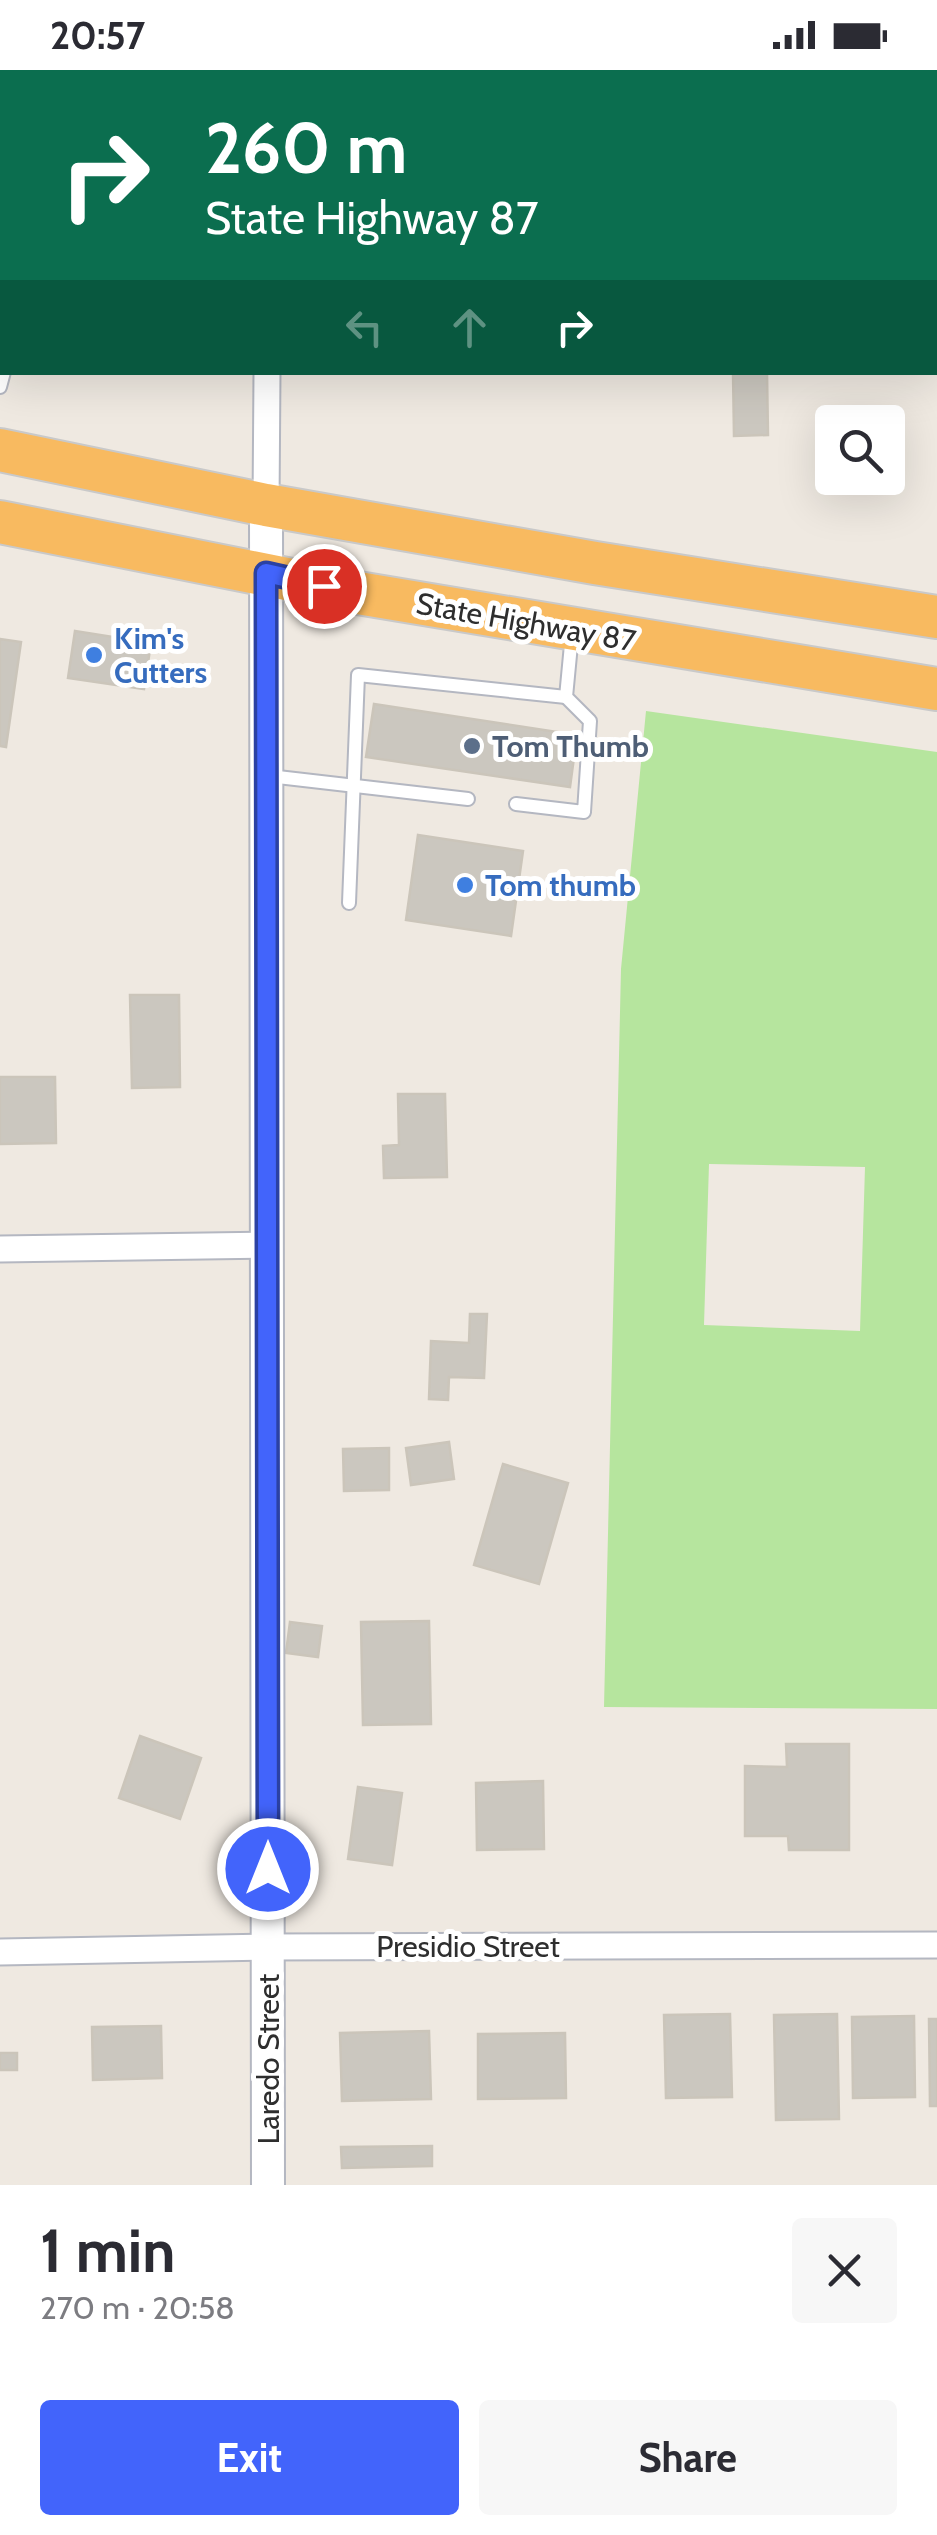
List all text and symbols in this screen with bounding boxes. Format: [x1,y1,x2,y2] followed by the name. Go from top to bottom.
[50,12,145,59] text: 20:57
[205,105,407,191] text: 260 m
[40,110,170,240] icon: right
[205,191,538,245] text: State Highway 87
[337,300,392,355] icon: left
[442,300,497,355] icon: ahead
[547,300,602,355] icon: right
[815,405,905,495] map controls
[815,405,905,495] button: search
[282,544,367,629] pin
[297,559,352,614] icon: arrive
[413,584,639,660] street label: State Highway 87
[114,620,207,691] place label: Kim's Cutters
[83,644,105,666] marker: Kim's Cutters
[492,728,649,765] place label: Tom Thumb
[461,735,483,757] marker: Tom Thumb
[485,867,636,904] place label: Tom thumb
[454,874,476,896] marker: Tom thumb
[216,1817,320,1921] position arrow
[376,1928,560,1965] street label: Presidio Street
[250,1974,287,2144] street label: Laredo Street
[40,2214,175,2287] text: 1 min
[792,2218,897,2323] button: close
[40,2288,235,2327] text: 270 m · 20:58
[40,2400,459,2515] button: Exit
[479,2400,897,2515] button: Share

